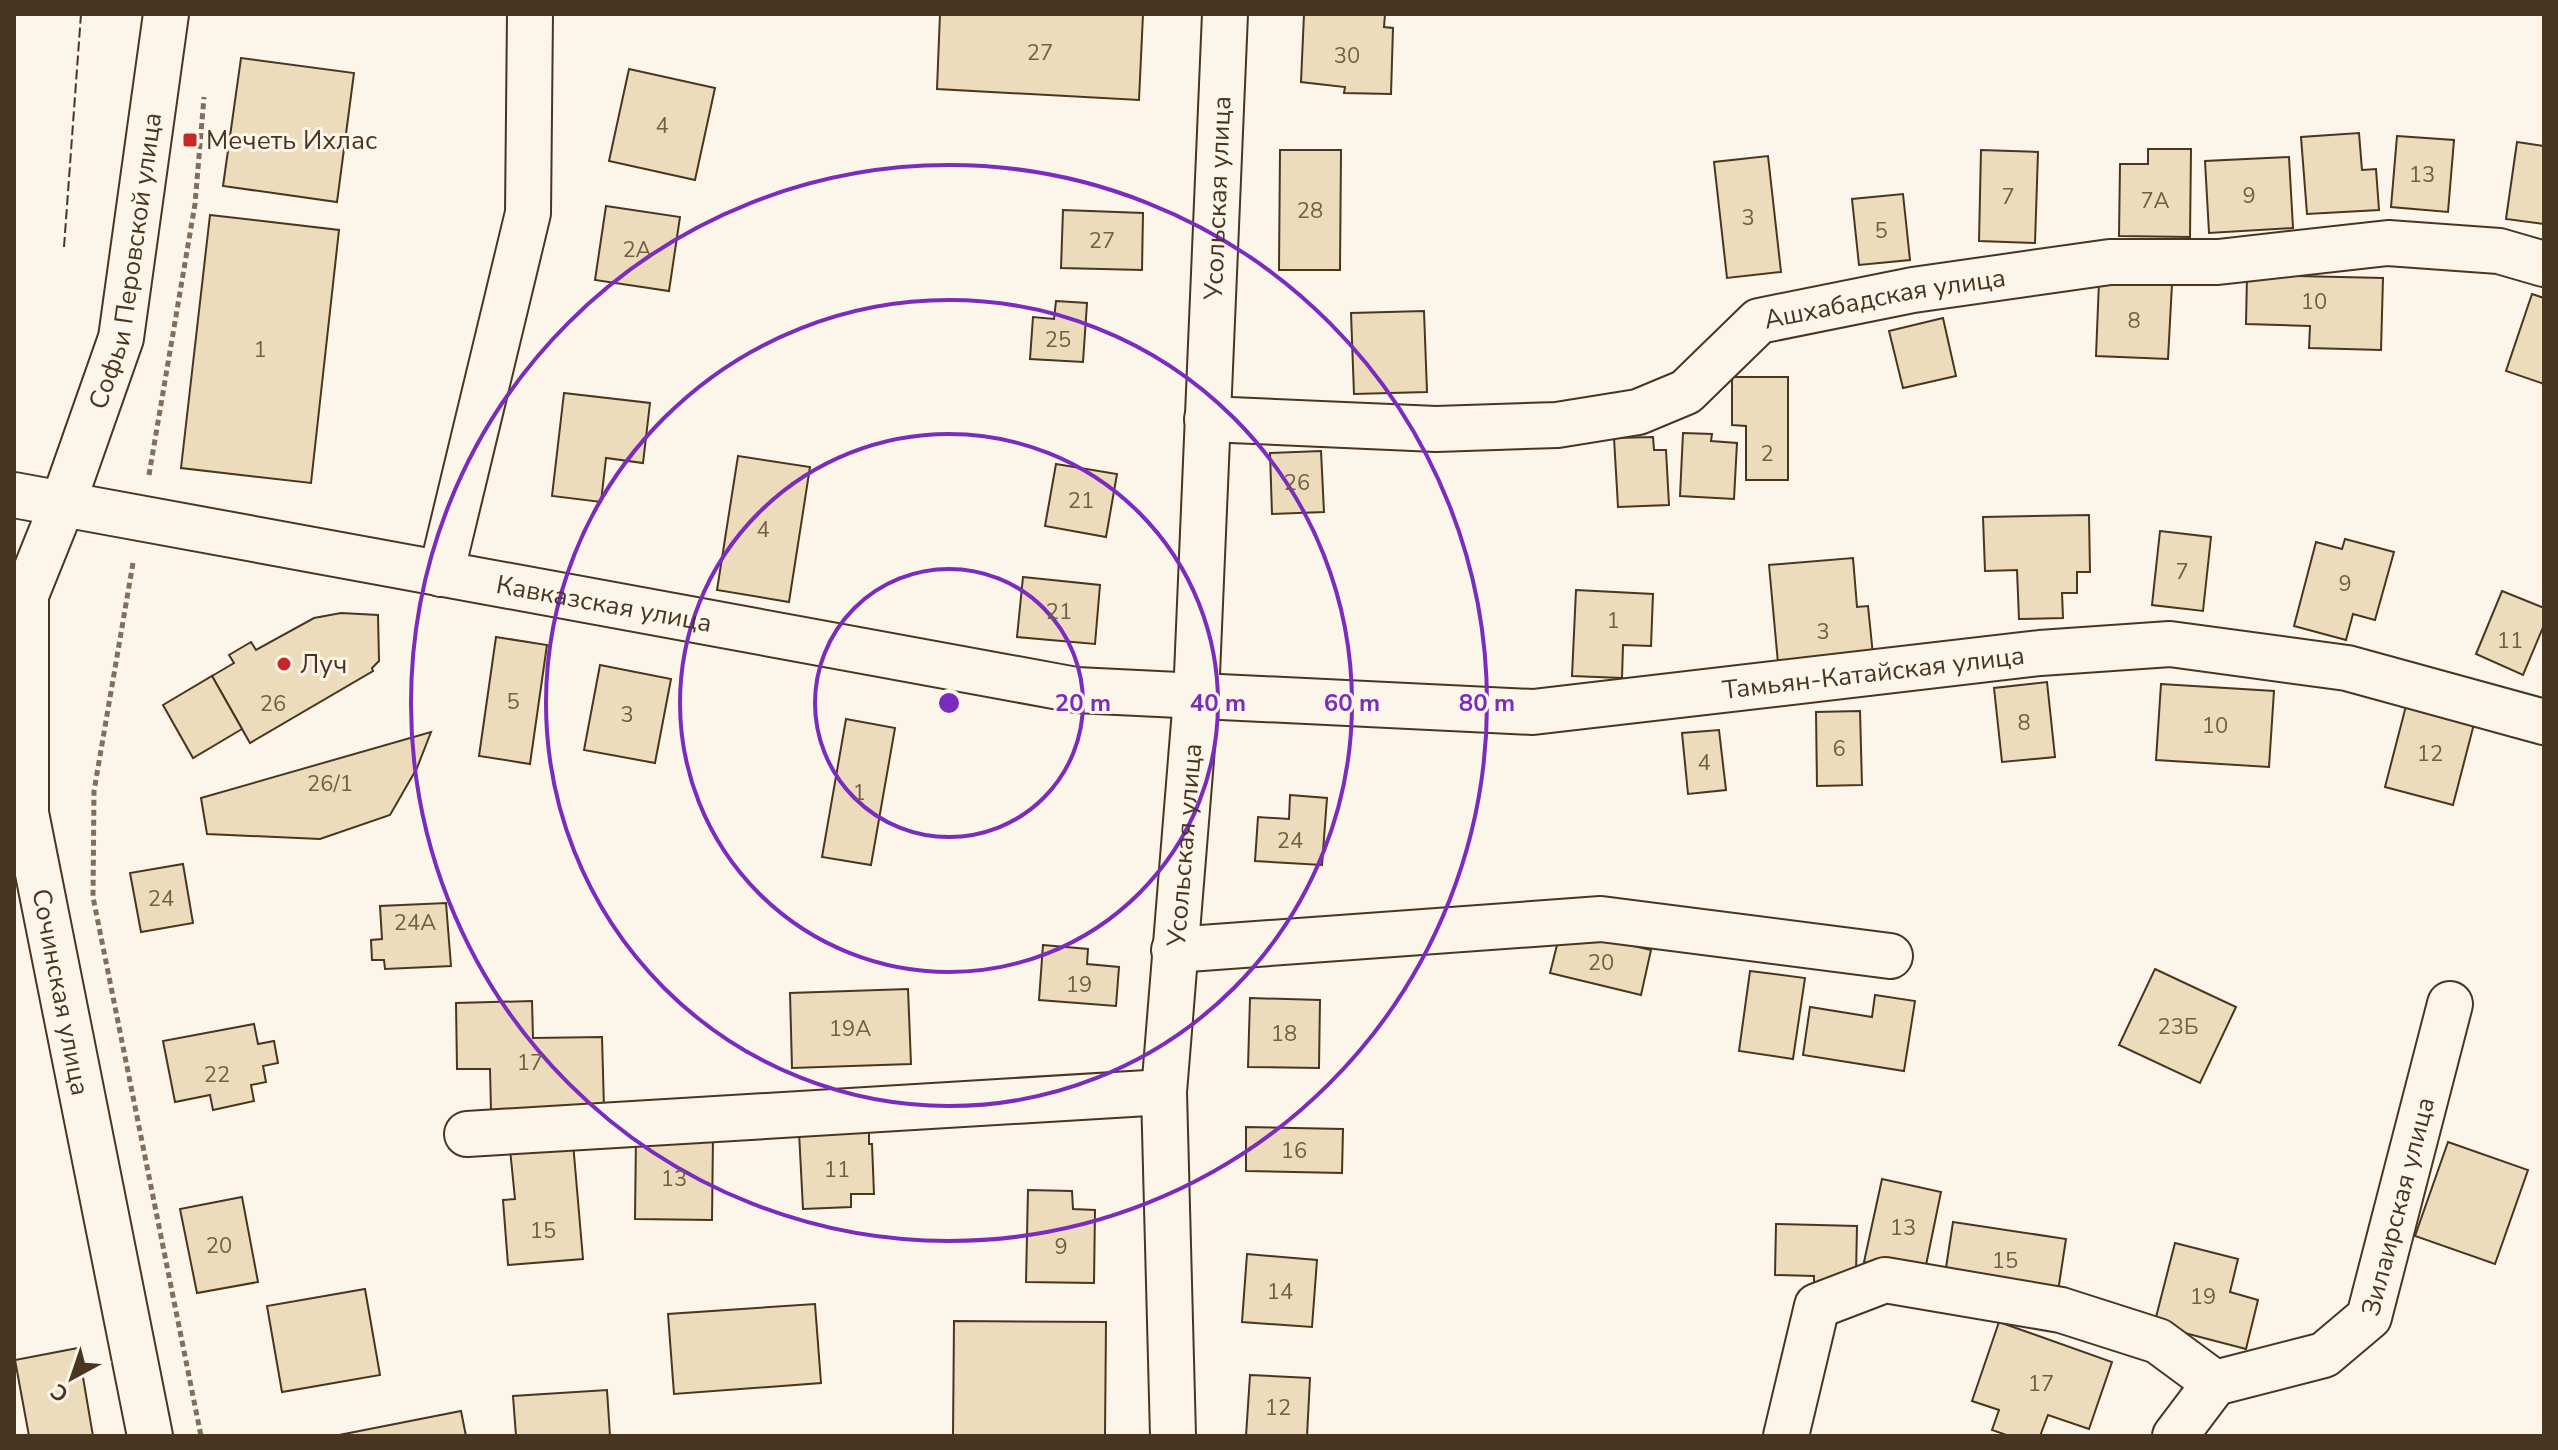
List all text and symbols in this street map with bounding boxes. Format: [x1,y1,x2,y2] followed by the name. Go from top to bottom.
[1027,38,1053,68] house number: 27
[1334,41,1360,71] house number: 30
[1196,95,1240,302] street label: Усольская улица
[80,110,170,414] street label: Софьи Перовской улица
[655,111,669,141] house number: 4
[206,123,377,158] place label: Мечеть Ихлас
[181,131,199,149] marker: Мечеть Ихлас
[2409,160,2435,190] house number: 13
[2242,181,2256,211] house number: 9
[2001,182,2015,212] house number: 7
[2140,186,2170,216] house number: 7А
[1297,196,1323,226] house number: 28
[1741,203,1755,233] house number: 3
[1874,216,1888,246] house number: 5
[1089,226,1115,256] house number: 27
[622,235,652,265] house number: 2А
[1761,260,2008,338] street label: Ашхабадская улица
[2301,287,2327,317] house number: 10
[2127,306,2141,336] house number: 8
[1045,325,1071,355] house number: 25
[253,335,267,365] house number: 1
[1760,439,1774,469] house number: 2
[1284,468,1310,498] house number: 26
[1068,486,1094,516] house number: 21
[756,515,770,545] house number: 4
[2175,557,2189,587] house number: 7
[493,567,715,641] street label: Кавказская улица
[2338,569,2352,599] house number: 9
[1046,597,1072,627] house number: 21
[1606,606,1620,636] house number: 1
[1816,617,1830,647] house number: 3
[2497,626,2523,656] house number: 11
[1720,638,2027,708] street label: Тамьян-Катайская улица
[300,647,347,682] place label: Луч
[275,655,293,673] marker: Луч
[506,687,520,717] house number: 5
[1055,687,1111,719] text: 20 m
[1190,687,1246,719] text: 40 m
[1324,687,1380,719] text: 60 m
[1459,687,1515,719] text: 80 m
[260,689,286,719] house number: 26
[935,689,963,717] centre of rings
[620,700,634,730] house number: 3
[2017,708,2031,738] house number: 8
[2202,711,2228,741] house number: 10
[1832,734,1846,764] house number: 6
[2417,739,2443,769] house number: 12
[1159,742,1210,949] street label: Усольская улица
[1697,748,1711,778] house number: 4
[307,769,353,799] house number: 26/1
[852,778,866,808] house number: 1
[1277,826,1303,856] house number: 24
[148,884,174,914] house number: 24
[23,886,98,1098] street label: Сочинская улица
[394,908,436,938] house number: 24А
[1588,948,1614,978] house number: 20
[1066,970,1092,1000] house number: 19
[2158,1012,2198,1042] house number: 23Б
[829,1014,871,1044] house number: 19А
[1271,1019,1297,1049] house number: 18
[517,1048,543,1078] house number: 17
[204,1060,230,1090] house number: 22
[2353,1093,2443,1320] street label: Зилаирская улица
[1281,1136,1307,1166] house number: 16
[824,1155,850,1185] house number: 11
[661,1164,687,1194] house number: 13
[1890,1213,1916,1243] house number: 13
[530,1216,556,1246] house number: 15
[206,1231,232,1261] house number: 20
[1054,1232,1068,1262] house number: 9
[1992,1246,2018,1276] house number: 15
[1267,1277,1293,1307] house number: 14
[2190,1282,2216,1312] house number: 19
[32,1338,112,1418] north arrow
[2028,1369,2054,1399] house number: 17
[44,1376,75,1409] text: С
[1265,1393,1291,1423] house number: 12

